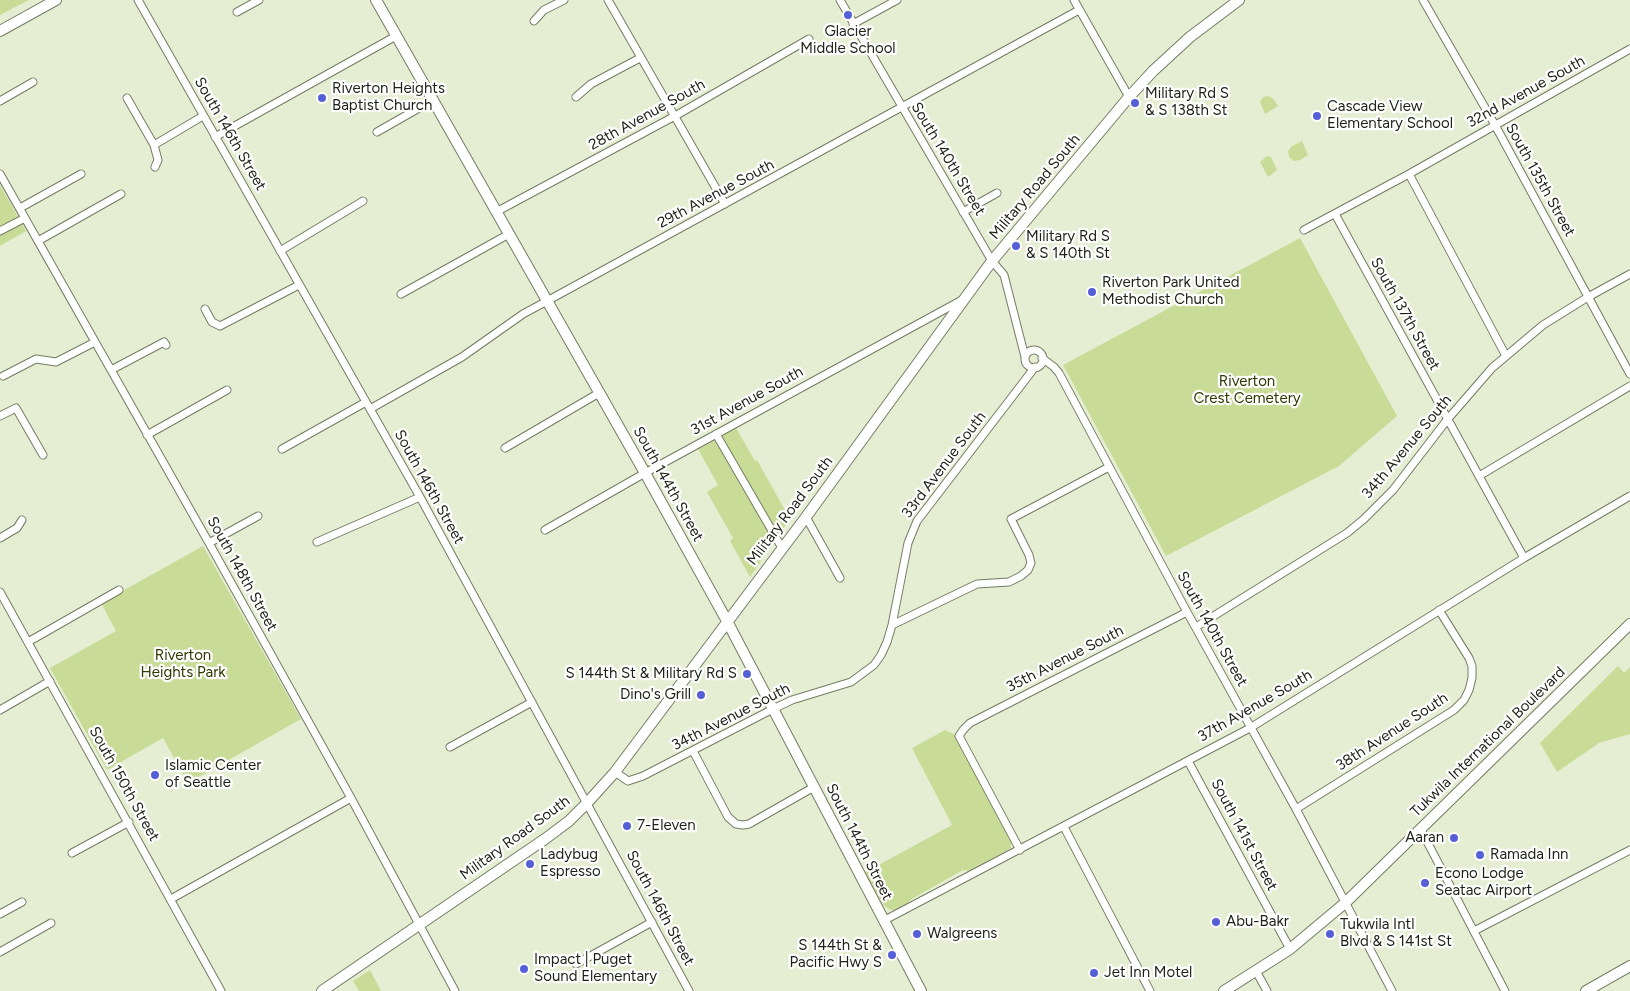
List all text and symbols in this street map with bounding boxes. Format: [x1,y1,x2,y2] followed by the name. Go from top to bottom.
[842,9,854,21] marker: Glacier Middle School
[800,23,896,58] place label: Glacier Middle School
[1464,52,1588,132] street label: 32nd Avenue South
[190,74,270,194] street label: South 146th Street
[586,76,708,154] street label: 28th Avenue South
[332,80,445,115] place label: Riverton Heights Baptist Church
[1145,85,1229,120] place label: Military Rd S & S 138th St
[316,92,328,104] marker: Riverton Heights Baptist Church
[1129,97,1141,109] marker: Military Rd S & S 138th St
[1327,98,1453,133] place label: Cascade View Elementary School
[907,99,989,219] street label: South 140th Street
[1311,110,1323,122] marker: Cascade View Elementary School
[1501,120,1579,240] street label: South 135th Street
[986,131,1084,243] street label: Military Road South
[655,156,777,232] street label: 29th Avenue South
[1026,228,1110,263] place label: Military Rd S & S 140th St
[1010,240,1022,252] marker: Military Rd S & S 140th St
[1367,254,1443,374] street label: South 137th Street
[1102,274,1239,309] place label: Riverton Park United Methodist Church
[1086,286,1098,298] marker: Riverton Park United Methodist Church
[688,363,806,439] street label: 31st Avenue South
[1193,373,1301,408] park label: Riverton Crest Cemetery
[1358,391,1456,503] street label: 34th Avenue South
[898,408,990,522] street label: 33rd Avenue South
[629,423,707,545] street label: South 144th Street
[390,427,468,547] street label: South 146th Street
[743,453,837,569] street label: Military Road South
[203,513,281,635] street label: South 148th Street
[1173,568,1251,690] street label: South 140th Street
[1003,622,1127,696] street label: 35th Avenue South
[140,647,226,682] park label: Riverton Heights Park
[1407,663,1569,821] street label: Tukwila International Boulevard
[566,665,737,683] place label: S 144th St & Military Rd S
[1195,666,1315,746] street label: 37th Avenue South
[741,668,753,680] marker: S 144th St & Military Rd S
[669,679,793,755] street label: 34th Avenue South
[620,686,691,704] place label: Dino's Grill
[695,689,707,701] marker: Dino's Grill
[1333,689,1451,775] street label: 38th Avenue South
[85,724,163,844] street label: South 150th Street
[165,757,261,792] place label: Islamic Center of Seattle
[149,769,161,781] marker: Islamic Center of Seattle
[1207,776,1281,894] street label: South 141st Street
[822,781,896,903] street label: South 144th Street
[457,792,573,884] street label: Military Road South
[637,817,696,835] place label: 7-Eleven
[621,820,633,832] marker: 7-Eleven
[1405,829,1444,847] place label: Aaran
[1448,832,1460,844] marker: Aaran
[540,846,601,881] place label: Ladybug Espresso
[1490,846,1568,864] place label: Ramada Inn
[622,847,698,969] street label: South 146th Street
[1474,849,1486,861] marker: Ramada Inn
[524,858,536,870] marker: Ladybug Espresso
[1435,865,1532,900] place label: Econo Lodge Seatac Airport
[1419,877,1431,889] marker: Econo Lodge Seatac Airport
[1226,913,1289,931] place label: Abu-Bakr
[1210,916,1222,928] marker: Abu-Bakr
[1340,916,1452,951] place label: Tukwila Intl Blvd & S 141st St
[927,925,997,943] place label: Walgreens
[911,928,923,940] marker: Walgreens
[1324,928,1336,940] marker: Tukwila Intl Blvd & S 141st St
[790,937,882,972] place label: S 144th St & Pacific Hwy S
[886,949,898,961] marker: S 144th St & Pacific Hwy S
[534,951,657,986] place label: Impact | Puget Sound Elementary
[518,963,530,975] marker: Impact | Puget Sound Elementary
[1104,964,1192,982] place label: Jet Inn Motel
[1088,967,1100,979] marker: Jet Inn Motel

